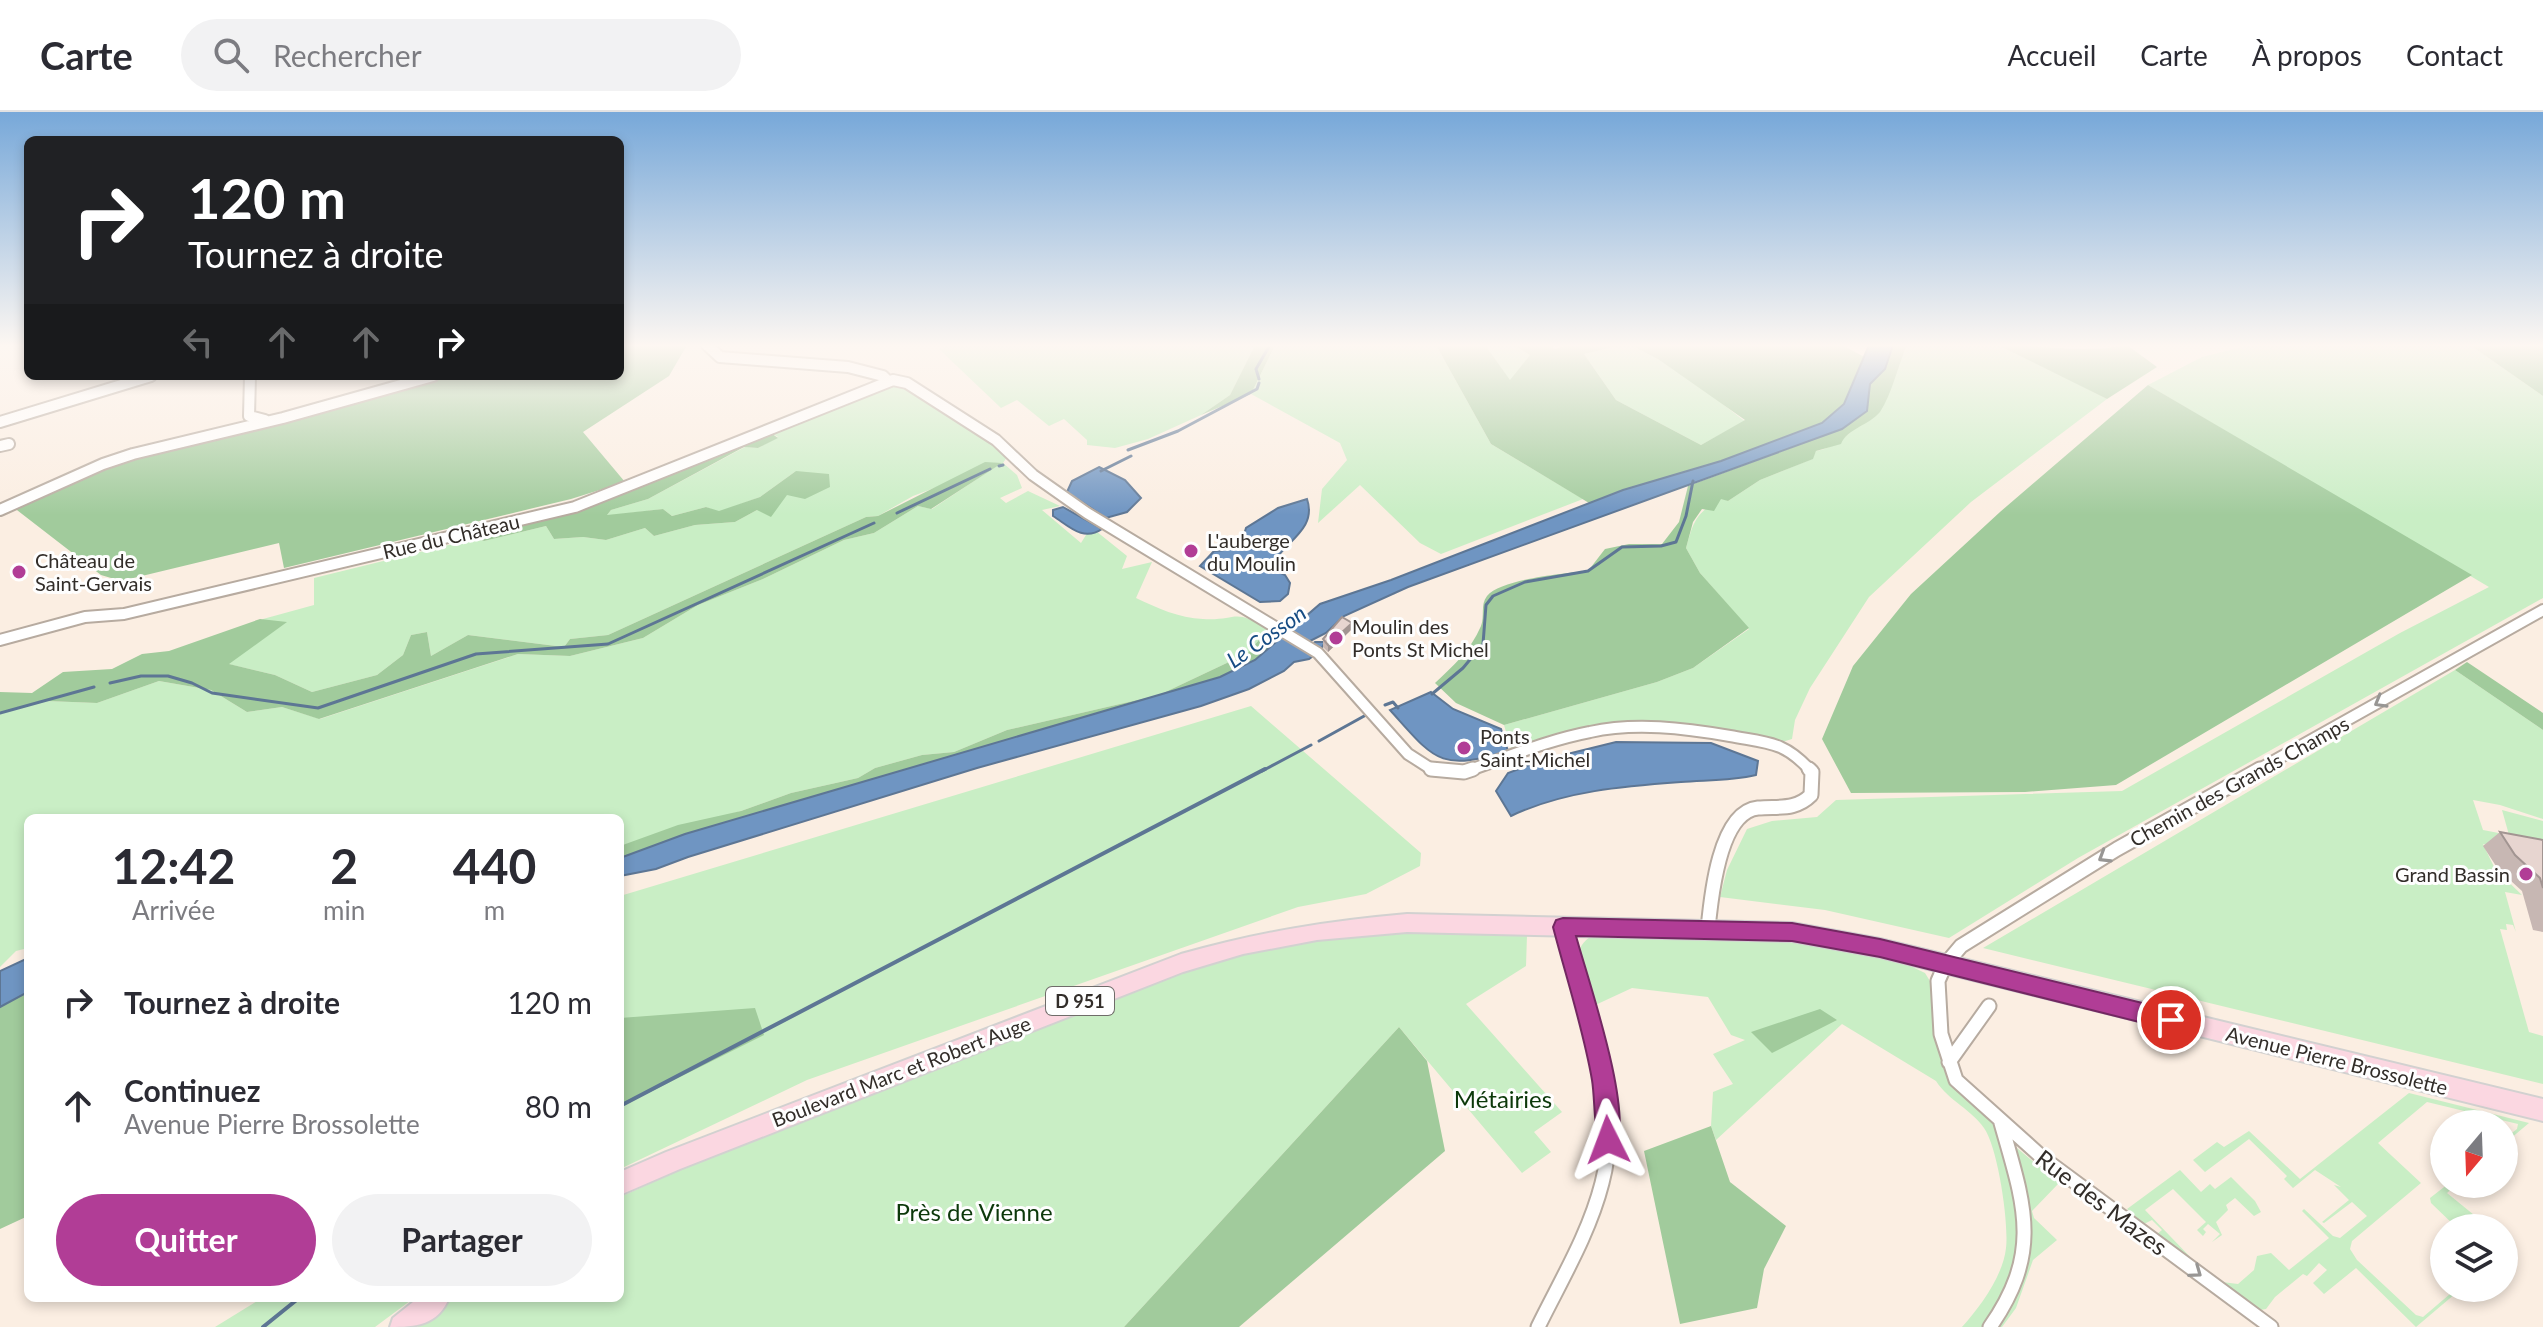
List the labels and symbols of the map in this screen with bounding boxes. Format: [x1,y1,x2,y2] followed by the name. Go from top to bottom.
[380,509,522,563] street label: Rue du Château
[1207,528,1296,575] place label: L'auberge du Moulin
[1182,542,1200,560] marker: L'auberge du Moulin
[35,548,152,595] place label: Château de Saint-Gervais
[10,563,28,581] marker: Château de Saint-Gervais
[1221,599,1311,673] water label: Le Cosson
[1352,614,1489,661] place label: Moulin des Ponts St Michel
[1327,629,1345,647] marker: Moulin des Ponts St Michel
[2374,692,2389,708] one-way arrow
[2125,711,2353,851] street label: Chemin des Grands Champs
[1480,724,1590,771] place label: Ponts Saint-Michel
[1455,739,1473,757] marker: Ponts Saint-Michel
[2099,847,2113,862] one-way arrow
[2395,862,2510,886] place label: Grand Bassin
[2517,865,2535,883] marker: Grand Bassin
[2137,986,2205,1054] pin
[1046,987,1114,1015] road number: D 951
[768,1010,1034,1132] street label: Boulevard Marc et Robert Auge
[2224,1021,2450,1099] street label: Avenue Pierre Brossolette
[1454,1084,1552,1113] park label: Métairies
[1566,1098,1650,1182] position arrow
[2430,1110,2518,1198] north arrow
[2031,1143,2173,1261] street label: Rue des Mazes
[895,1197,1053,1226] park label: Près de Vienne
[2187,1262,2202,1277] one-way arrow

